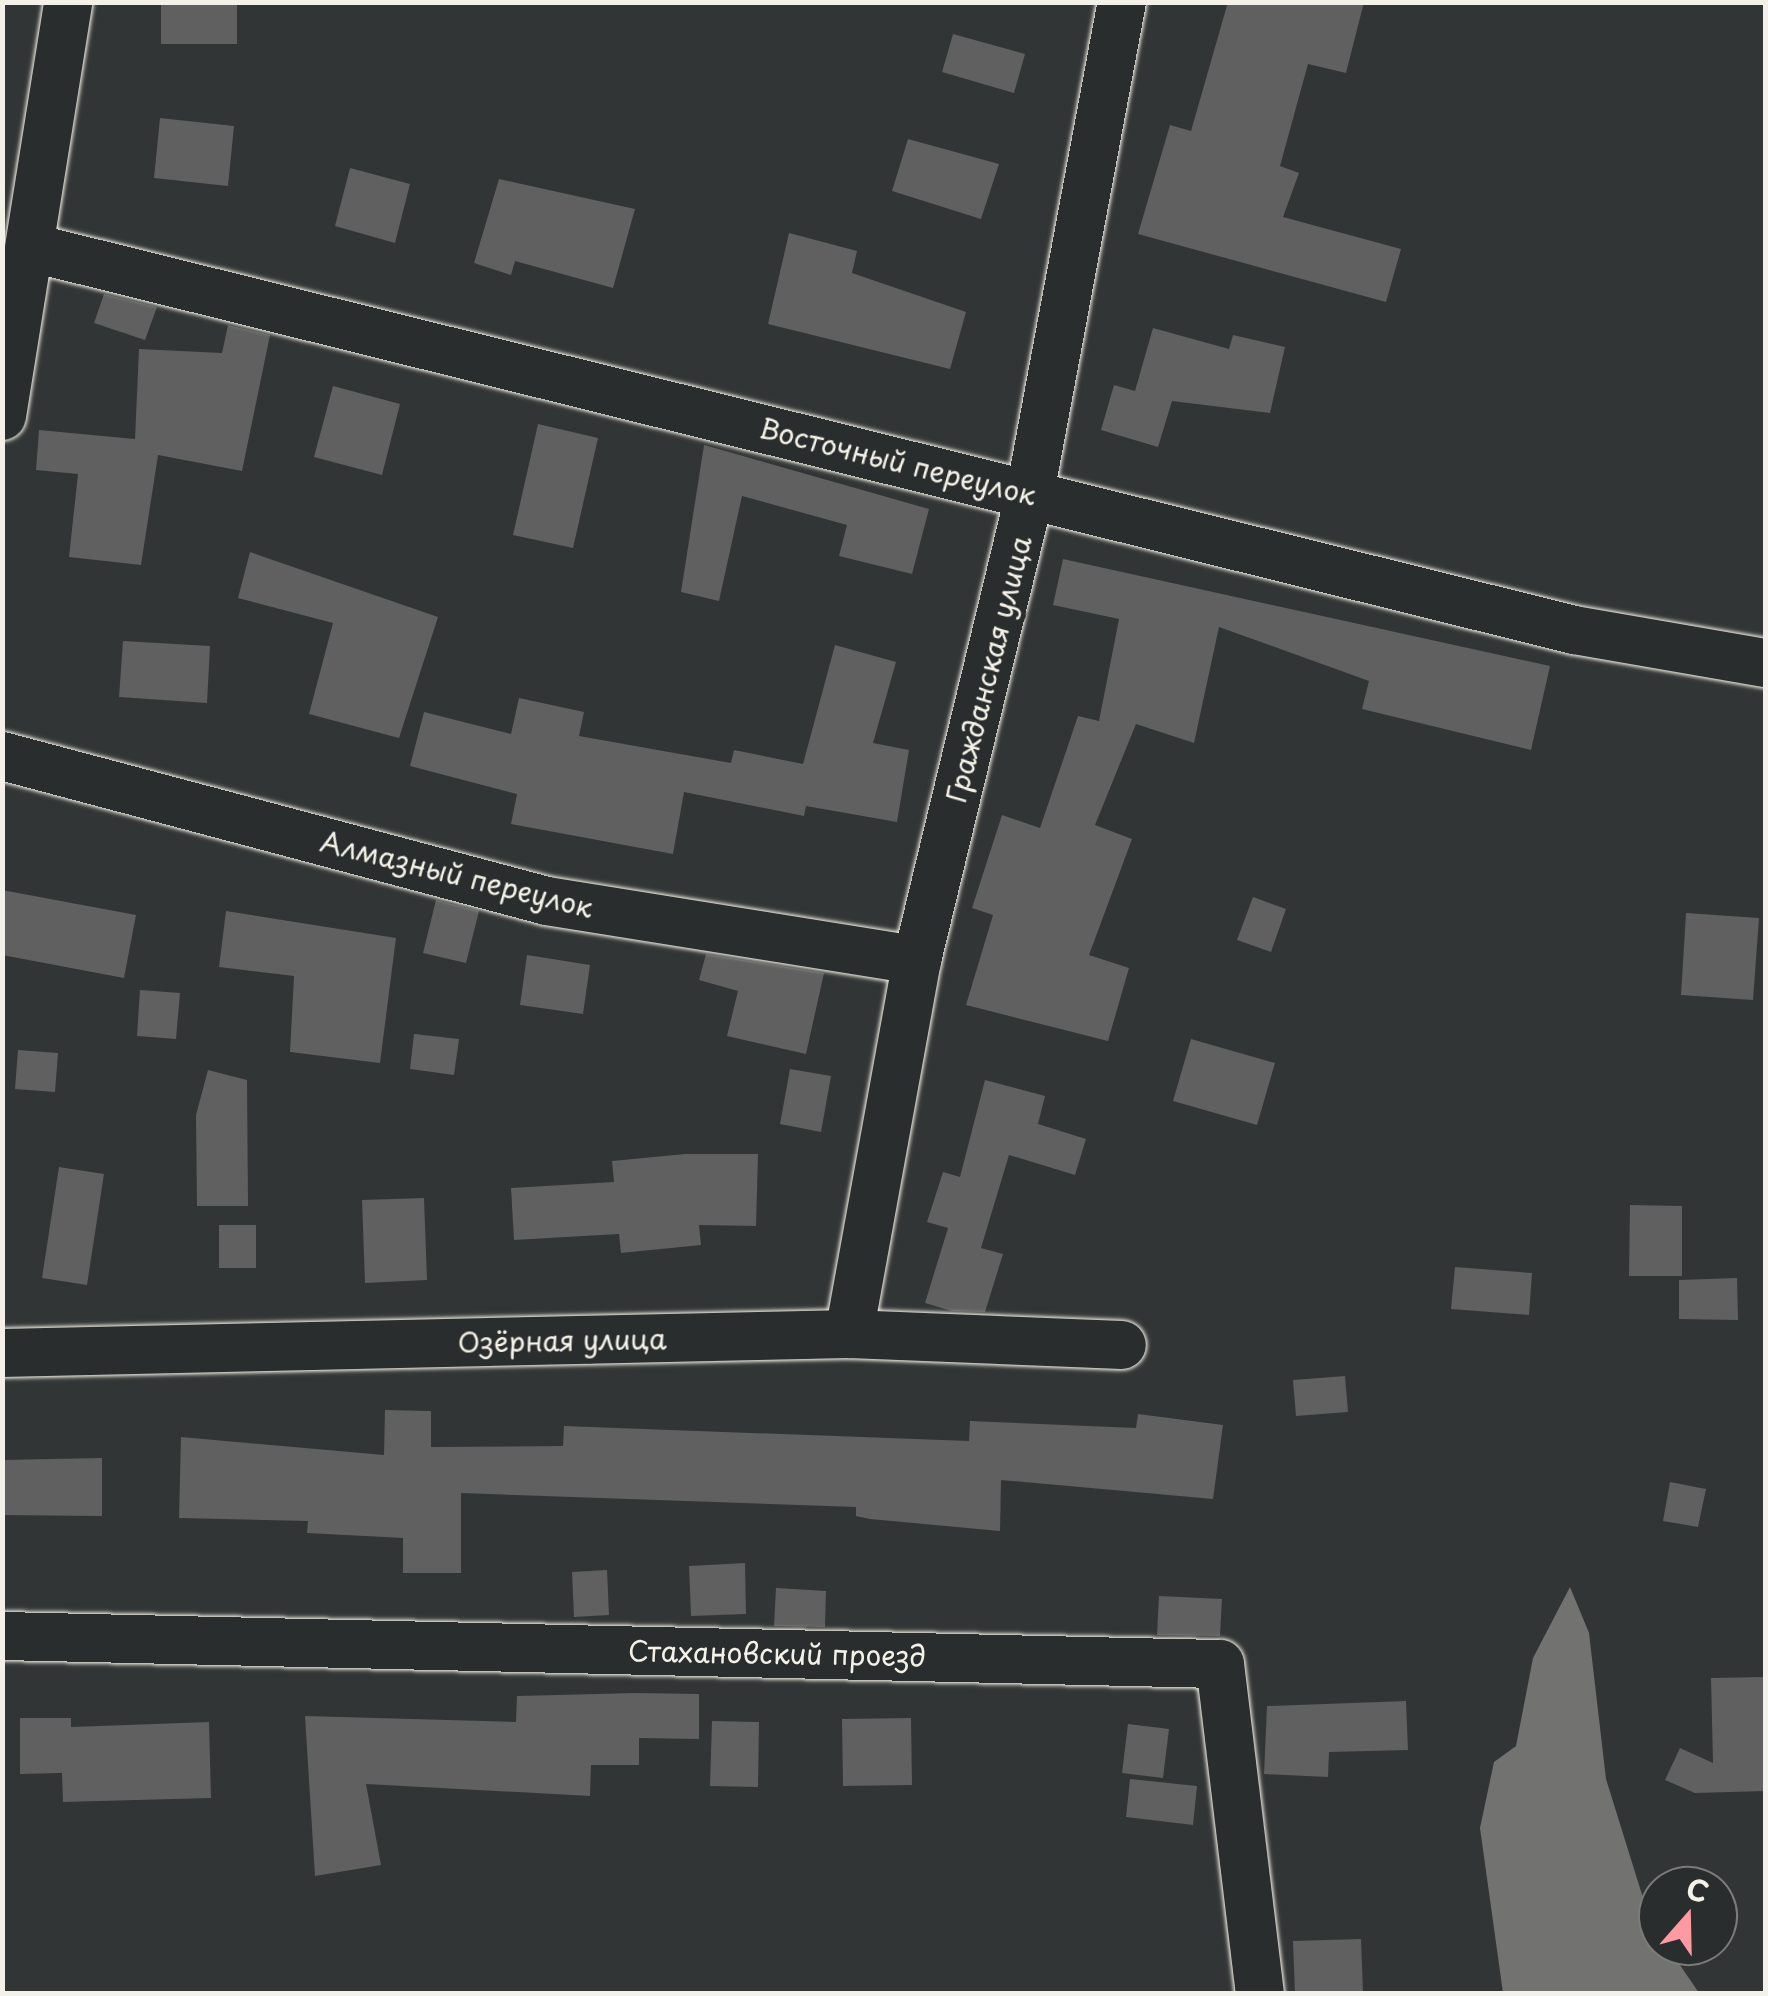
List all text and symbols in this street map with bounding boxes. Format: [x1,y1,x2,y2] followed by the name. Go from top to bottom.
[756,410,1040,512] street label: Восточный переулок
[938,531,1038,807] street label: Гражданская улица
[317,824,597,924] street label: Алмазный переулок
[456,1321,668,1359] street label: Озёрная улица
[628,1634,926,1672] street label: Стахановский проезд
[1680,1865,1715,1913] text: С
[1638,1866,1738,1966] north arrow

